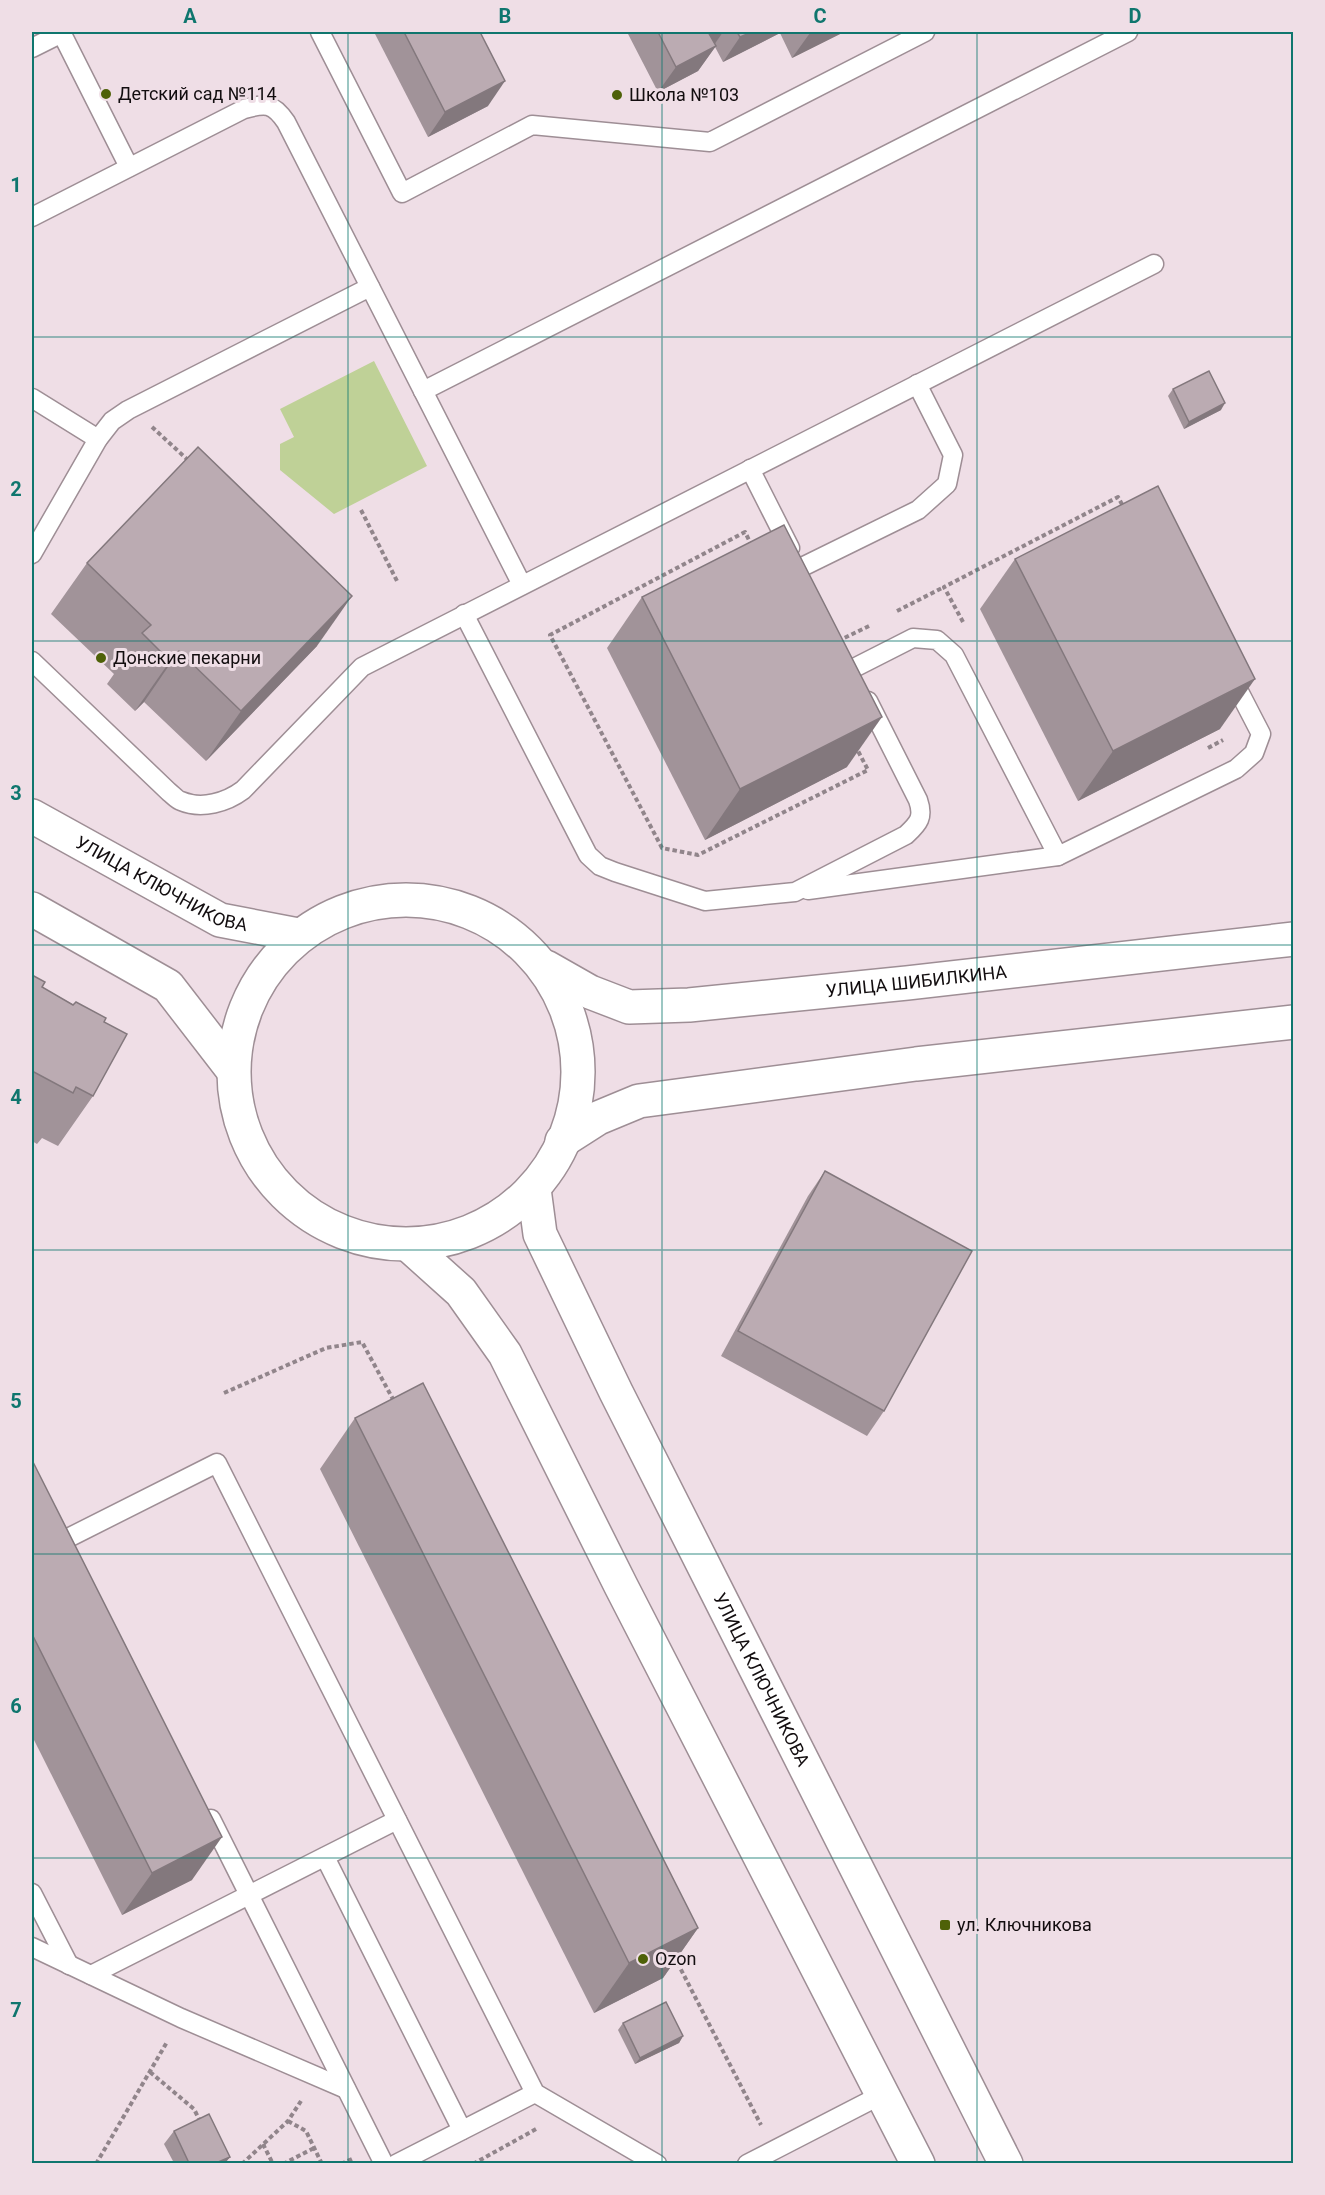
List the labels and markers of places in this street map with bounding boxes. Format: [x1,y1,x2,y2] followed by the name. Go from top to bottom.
[118,83,277,104] place label: Детский сад №114
[629,84,739,105] place label: Школа №103
[99,87,113,101] marker: Детский сад №114
[610,88,624,102] marker: Школа №103
[113,647,261,668] place label: Донские пекарни
[94,651,108,665] marker: Донские пекарни
[957,1914,1092,1935] place label: ул. Ключникова
[938,1918,952,1932] marker: ул. Ключникова
[655,1948,696,1969] place label: Ozon
[636,1952,650,1966] marker: Ozon

